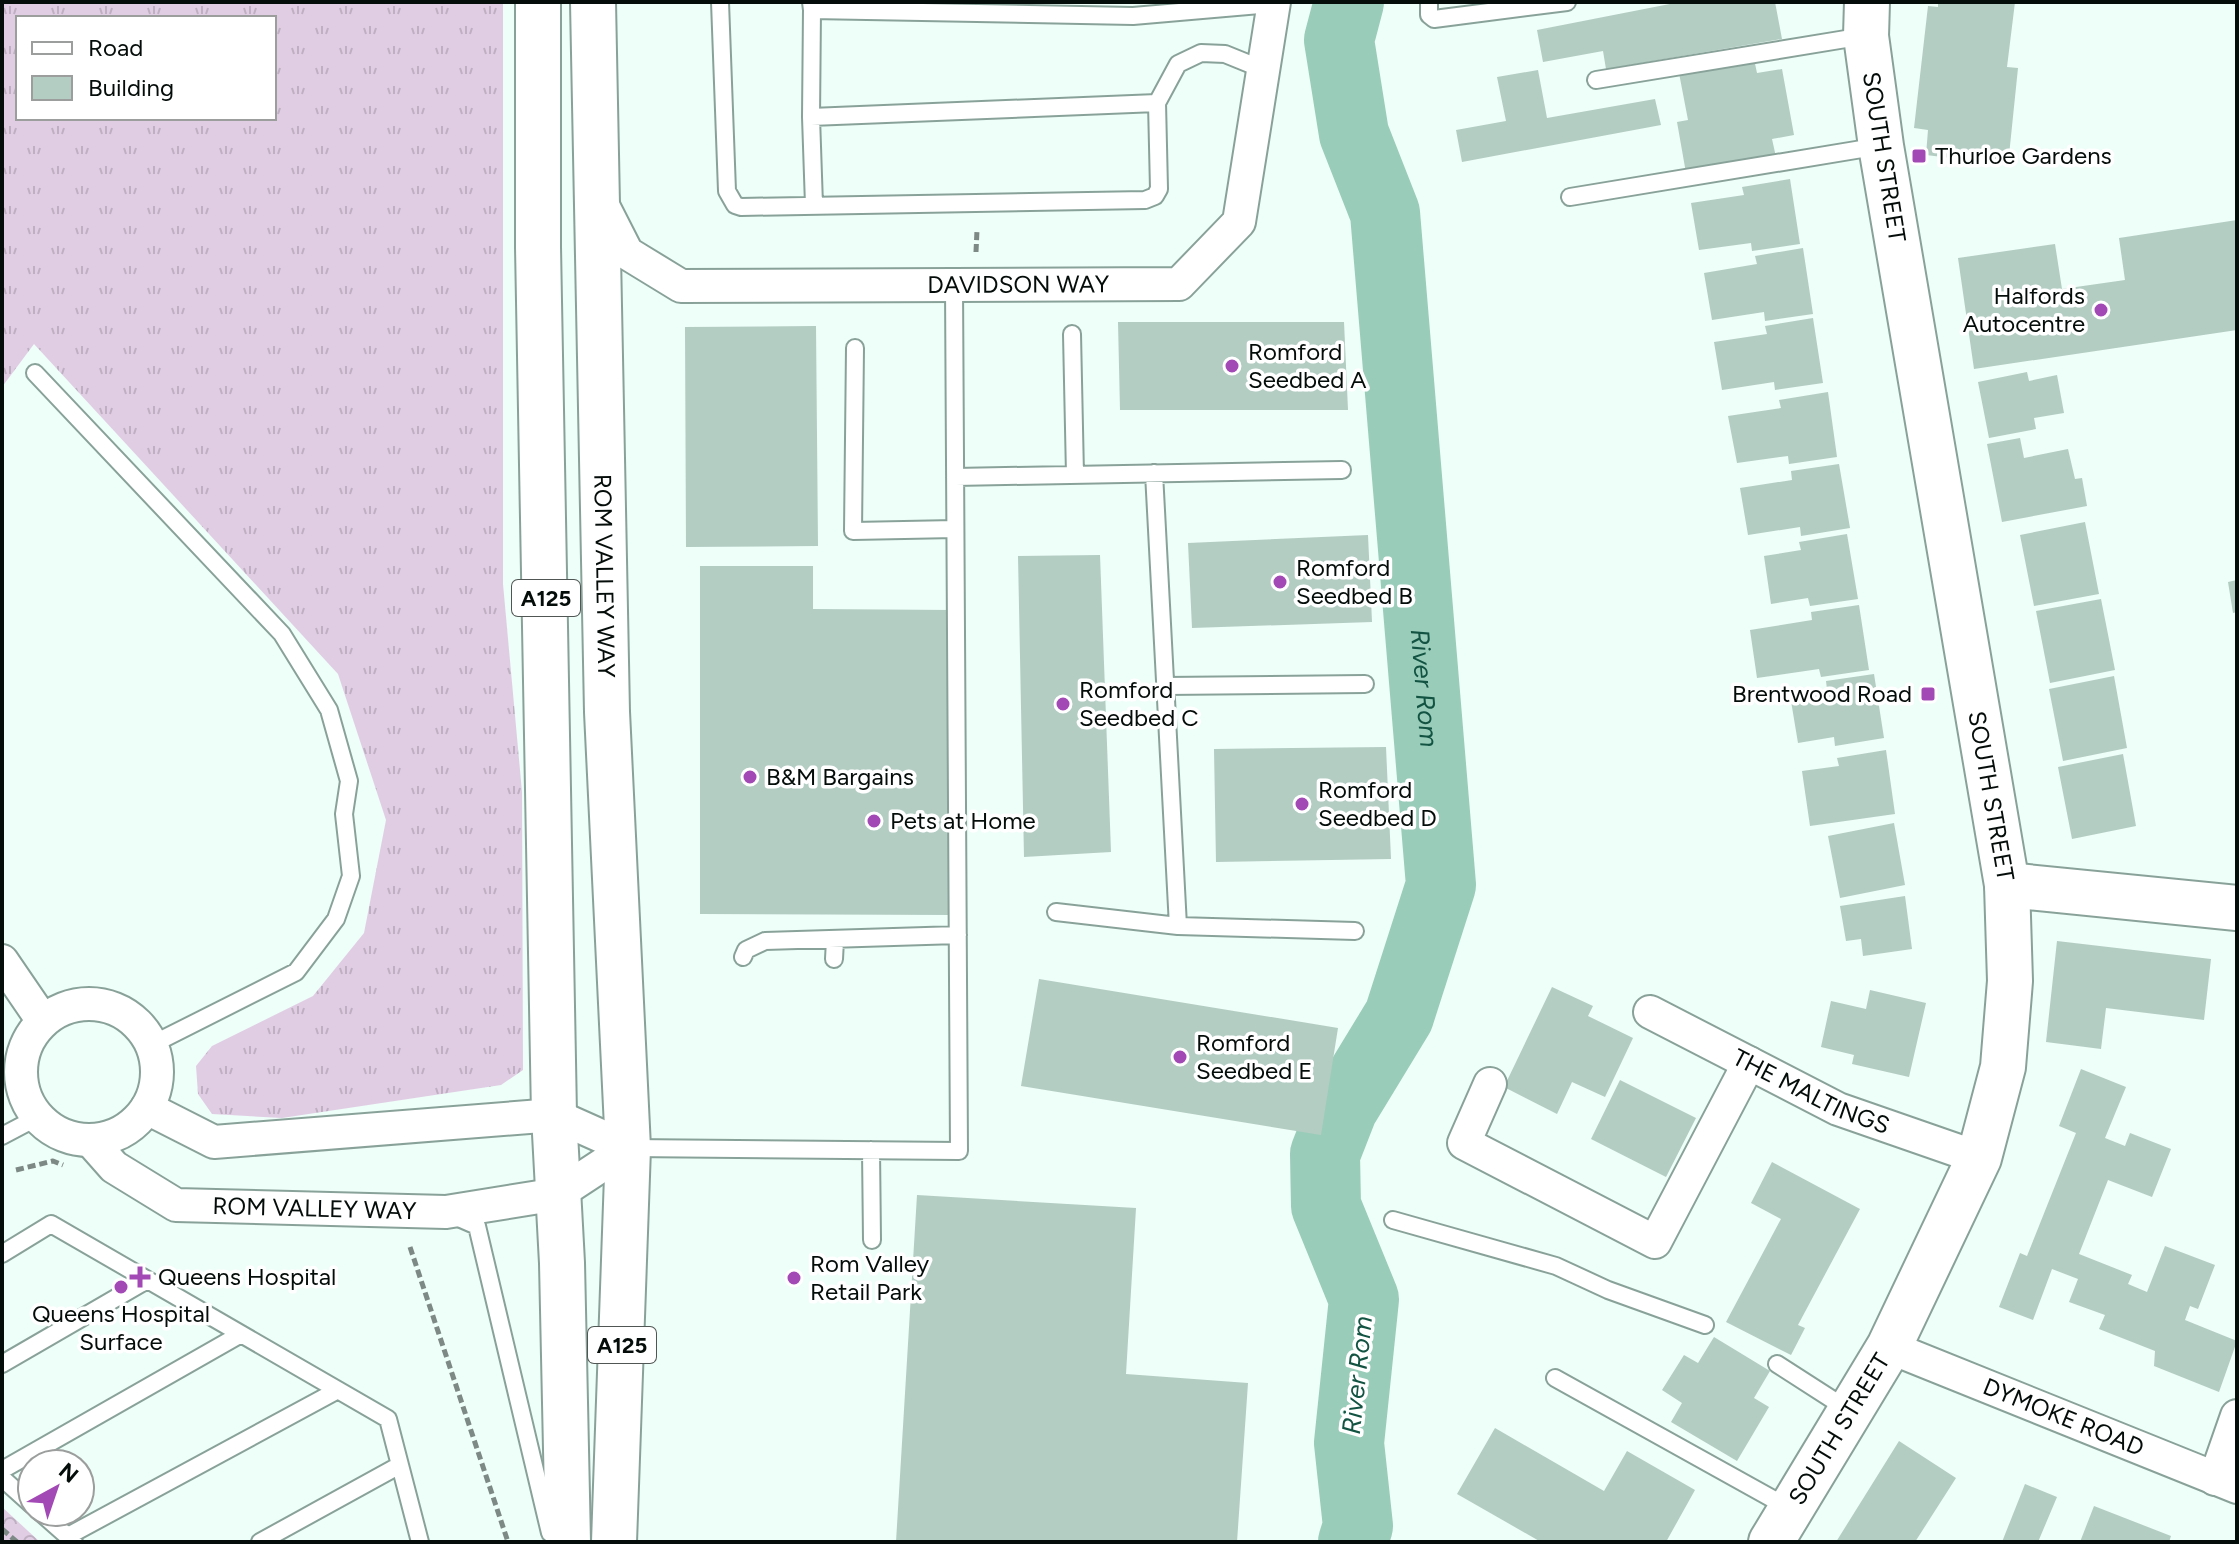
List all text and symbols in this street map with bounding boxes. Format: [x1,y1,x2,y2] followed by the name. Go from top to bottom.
[16,16,276,120] legend
[88,33,143,62] text: Road
[1857,70,1912,244] street label: SOUTH STREET
[88,73,174,102] text: Building
[1935,141,2112,170] place label: Thurloe Gardens
[1910,147,1928,165] marker: Thurloe Gardens
[927,269,1110,299] street label: DAVIDSON WAY
[1963,281,2085,338] place label: Halfords Autocentre
[2092,301,2110,319] marker: Halfords Autocentre
[1248,337,1367,394] place label: Romford Seedbed A
[1223,357,1241,375] marker: Romford Seedbed A
[588,474,621,679] street label: ROM VALLEY WAY
[1296,553,1413,610] place label: Romford Seedbed B
[1271,573,1289,591] marker: Romford Seedbed B
[512,580,580,616] road number: A125
[1404,628,1445,748] water label: River Rom
[1079,675,1198,732] place label: Romford Seedbed C
[1732,679,1912,708] place label: Brentwood Road
[1919,685,1937,703] marker: Brentwood Road
[1054,695,1072,713] marker: Romford Seedbed C
[1962,709,2021,883] street label: SOUTH STREET
[766,762,914,791] place label: B&M Bargains
[741,768,759,786] marker: B&M Bargains
[1318,775,1437,832] place label: Romford Seedbed D
[1293,795,1311,813] marker: Romford Seedbed D
[890,806,1036,835] place label: Pets at Home
[865,812,883,830] marker: Pets at Home
[1196,1028,1312,1085] place label: Romford Seedbed E
[1728,1042,1893,1140] street label: THE MALTINGS
[1171,1048,1189,1066] marker: Romford Seedbed E
[212,1191,417,1225] street label: ROM VALLEY WAY
[810,1249,930,1306] place label: Rom Valley Retail Park
[158,1262,336,1291] place label: Queens Hospital
[129,1266,151,1288] marker: Queens Hospital
[785,1269,803,1287] marker: Rom Valley Retail Park
[112,1278,130,1296] marker: Queens Hospital Surface
[32,1299,210,1356] place label: Queens Hospital Surface
[1335,1314,1379,1436] water label: River Rom
[588,1327,656,1363] road number: A125
[1782,1348,1896,1510] street label: SOUTH STREET
[1979,1371,2148,1462] street label: DYMOKE ROAD
[16,1448,96,1528] north arrow
[53,1457,84,1489] text: N

